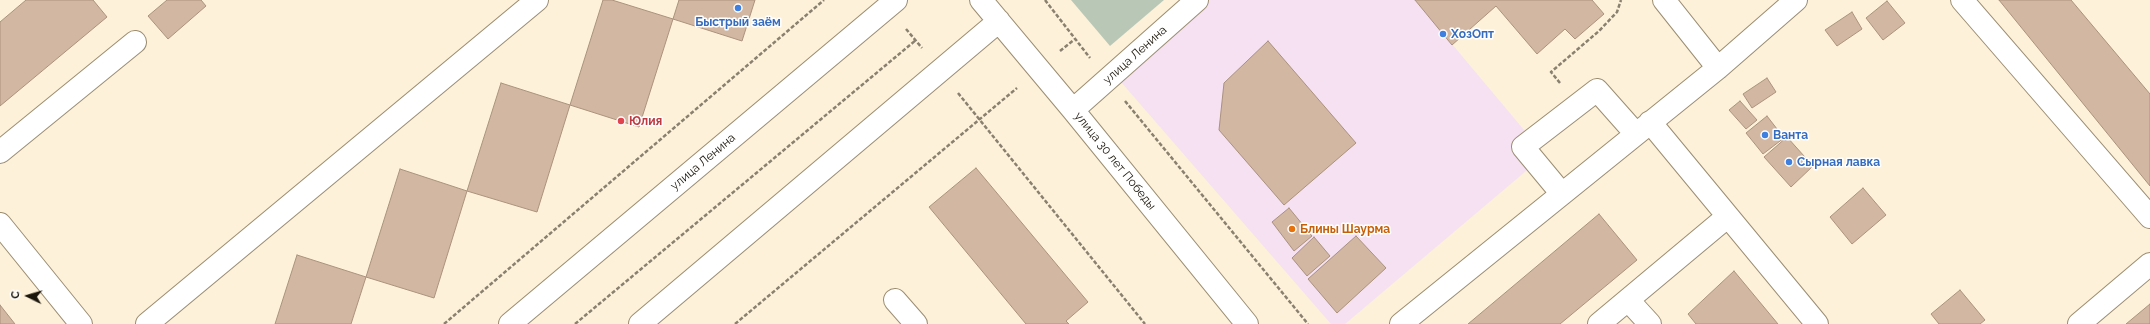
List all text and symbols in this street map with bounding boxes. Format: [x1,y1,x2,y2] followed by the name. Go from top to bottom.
[733,3,743,13] marker: Быстрый заём
[695,15,781,29] place label: Быстрый заём
[1100,23,1170,87] street label: улица Ленина
[1451,27,1494,41] place label: ХозОпт
[1438,29,1448,39] marker: ХозОпт
[1071,109,1159,213] street label: улица 30 лет Победы
[629,114,662,128] place label: Юлия
[616,116,626,126] marker: Юлия
[1773,128,1808,142] place label: Ванта
[1760,130,1770,140] marker: Ванта
[668,131,738,193] street label: улица Ленина
[1797,155,1880,169] place label: Сырная лавка
[1784,157,1794,167] marker: Сырная лавка
[1300,222,1390,236] place label: Блины Шаурма
[1287,224,1297,234] marker: Блины Шаурма
[8,276,48,316] north arrow
[9,291,22,299] text: С

